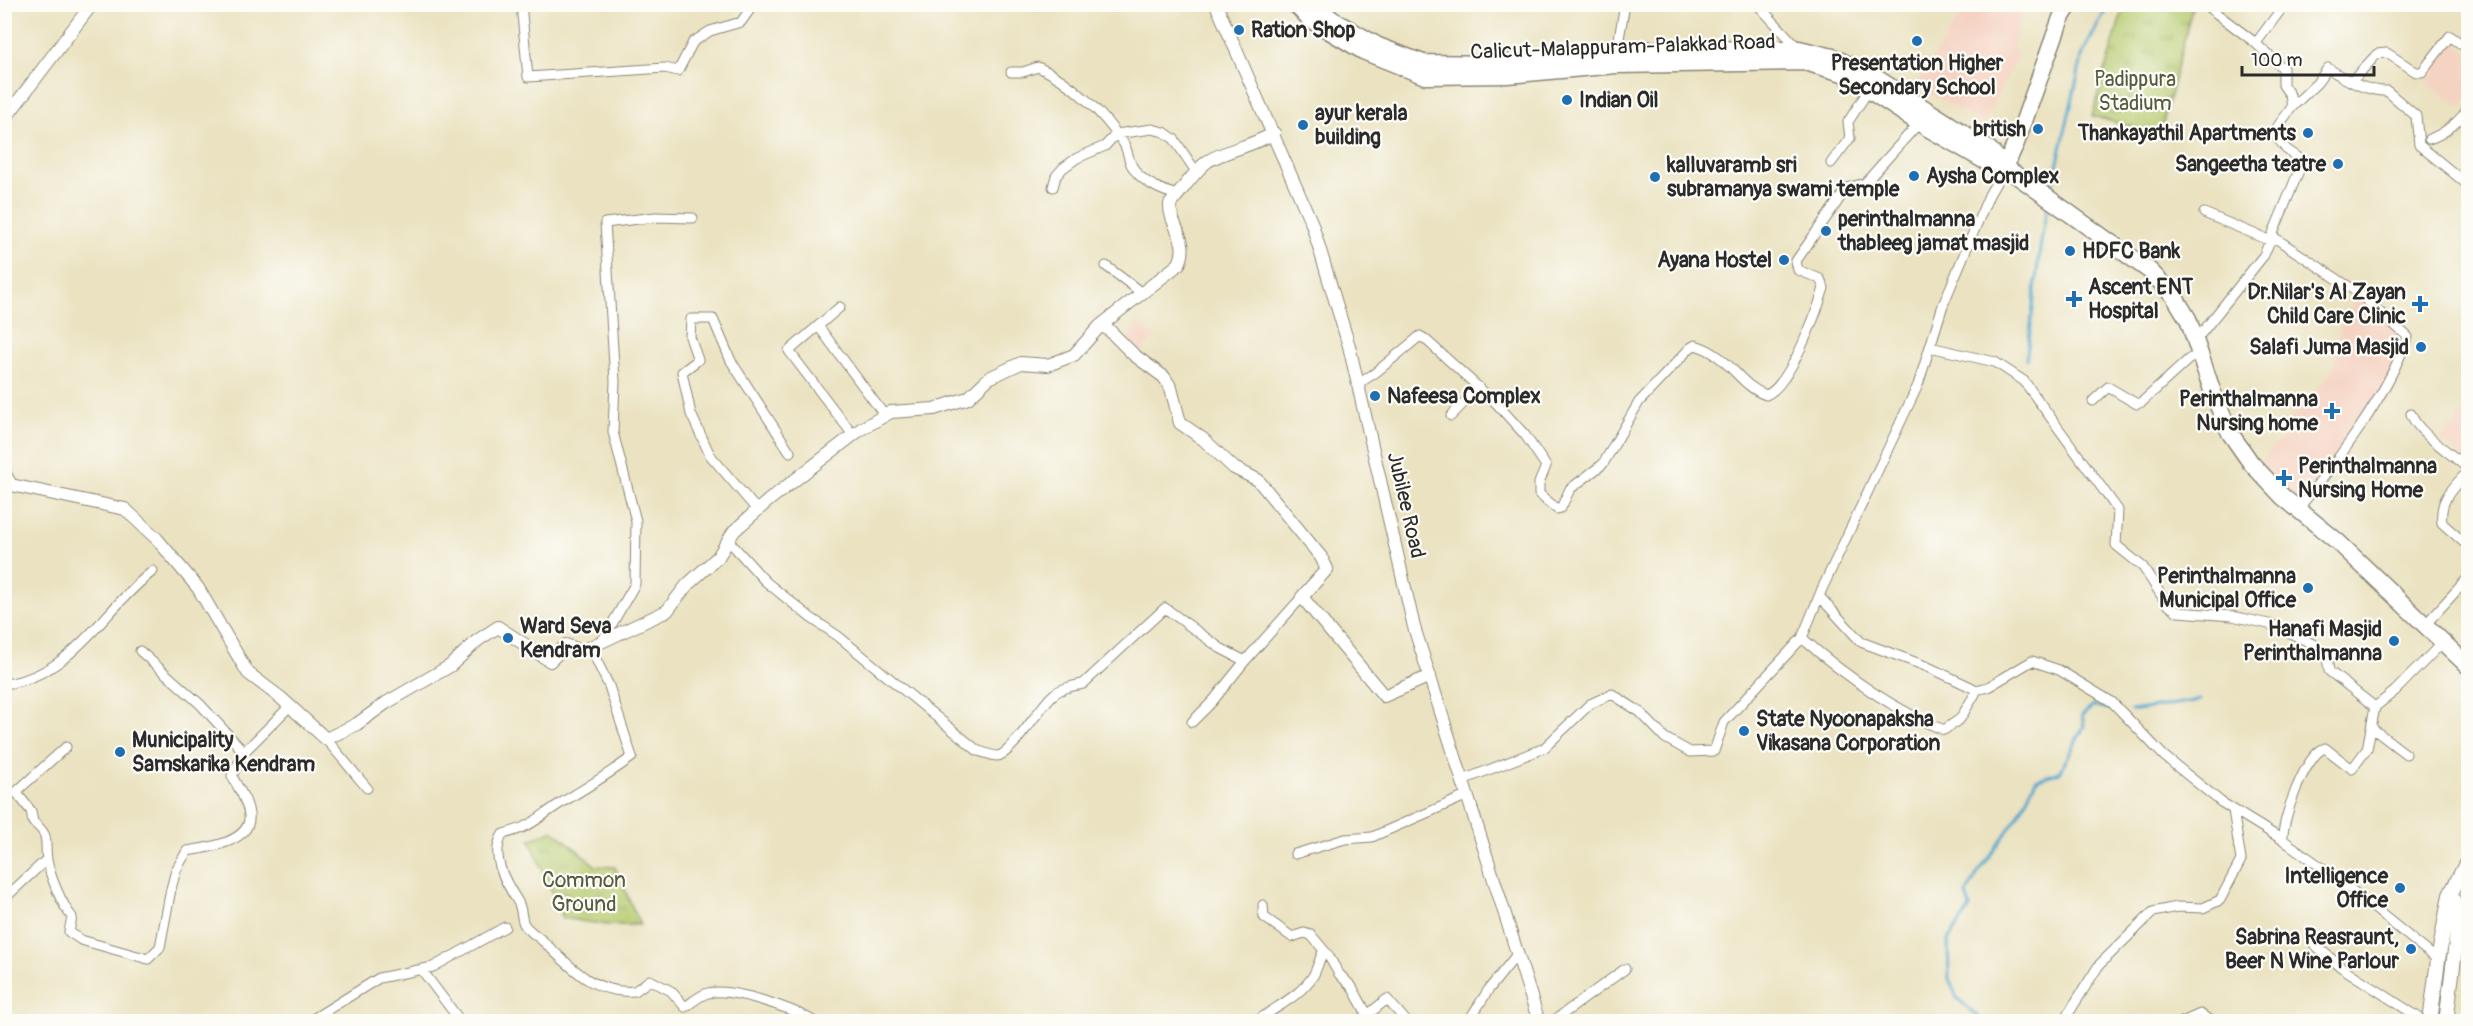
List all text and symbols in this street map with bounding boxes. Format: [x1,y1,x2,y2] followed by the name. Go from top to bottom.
[1251,17,1356,44] place label: Ration Shop
[1232,23,1246,37] marker: Ration Shop
[1470,28,1776,66] street label: Calicut-Malappuram-Palakkad Road
[1910,34,1924,48] marker: Presentation Higher Secondary School
[2242,39,2374,77] scale bar
[2251,49,2303,72] text: 100 m
[1831,50,2004,101] place label: Presentation Higher Secondary School
[2094,66,2176,117] park label: Padippura Stadium
[1579,87,1659,114] place label: Indian Oil
[1560,93,1574,107] marker: Indian Oil
[1315,100,1408,151] place label: ayur kerala building
[1973,116,2026,143] place label: british
[1296,118,1310,132] marker: ayur kerala building
[2077,120,2297,147] place label: Thankayathil Apartments
[2031,122,2045,136] marker: british
[2301,126,2315,140] marker: Thankayathil Apartments
[2175,151,2327,178] place label: Sangeetha teatre
[1666,152,1900,203] place label: kalluvaramb sri subramanya swami temple
[2331,157,2345,171] marker: Sangeetha teatre
[1926,163,2059,190] place label: Aysha Complex
[1907,169,1921,183] marker: Aysha Complex
[1648,170,1662,184] marker: kalluvaramb sri subramanya swami temple
[1837,206,2029,257] place label: perinthalmanna thableeg jamat masjid
[1819,224,1833,238] marker: perinthalmanna thableeg jamat masjid
[2082,238,2181,265] place label: HDFC Bank
[2063,244,2077,258] marker: HDFC Bank
[1657,247,1772,274] place label: Ayana Hostel
[1777,253,1791,267] marker: Ayana Hostel
[2088,274,2194,325] place label: Ascent ENT Hospital
[2247,279,2406,330] place label: Dr.Nilar's Al Zayan Child Care Clinic
[2065,290,2083,308] marker: Ascent ENT Hospital
[2411,295,2429,313] marker: Dr.Nilar's Al Zayan Child Care Clinic
[2249,334,2409,361] place label: Salafi Juma Masjid
[2414,340,2428,354] marker: Salafi Juma Masjid
[1387,383,1541,410] place label: Nafeesa Complex
[2179,386,2319,437] place label: Perinthalmanna Nursing home
[1368,389,1382,403] marker: Nafeesa Complex
[2323,402,2341,420] marker: Perinthalmanna Nursing home
[1381,449,1431,561] street label: Jubilee Road
[2298,453,2437,504] place label: Perinthalmanna Nursing Home
[2275,469,2293,487] marker: Perinthalmanna Nursing Home
[2157,563,2297,614] place label: Perinthalmanna Municipal Office
[2301,581,2315,595] marker: Perinthalmanna Municipal Office
[520,613,612,664] place label: Ward Seva Kendram
[2243,616,2382,667] place label: Hanafi Masjid Perinthalmanna
[501,631,515,645] marker: Ward Seva Kendram
[2387,634,2401,648] marker: Hanafi Masjid Perinthalmanna
[1756,706,1940,757] place label: State Nyoonapaksha Vikasana Corporation
[1737,724,1751,738] marker: State Nyoonapaksha Vikasana Corporation
[132,727,316,778] place label: Municipality Samskarika Kendram
[113,745,127,759] marker: Municipality Samskarika Kendram
[2284,863,2389,914] place label: Intelligence Office
[542,867,626,918] park label: Common Ground
[2393,881,2407,895] marker: Intelligence Office
[2225,924,2399,975] place label: Sabrina Reasraunt, Beer N Wine Parlour
[2404,942,2418,956] marker: Sabrina Reasraunt, Beer N Wine Parlour

